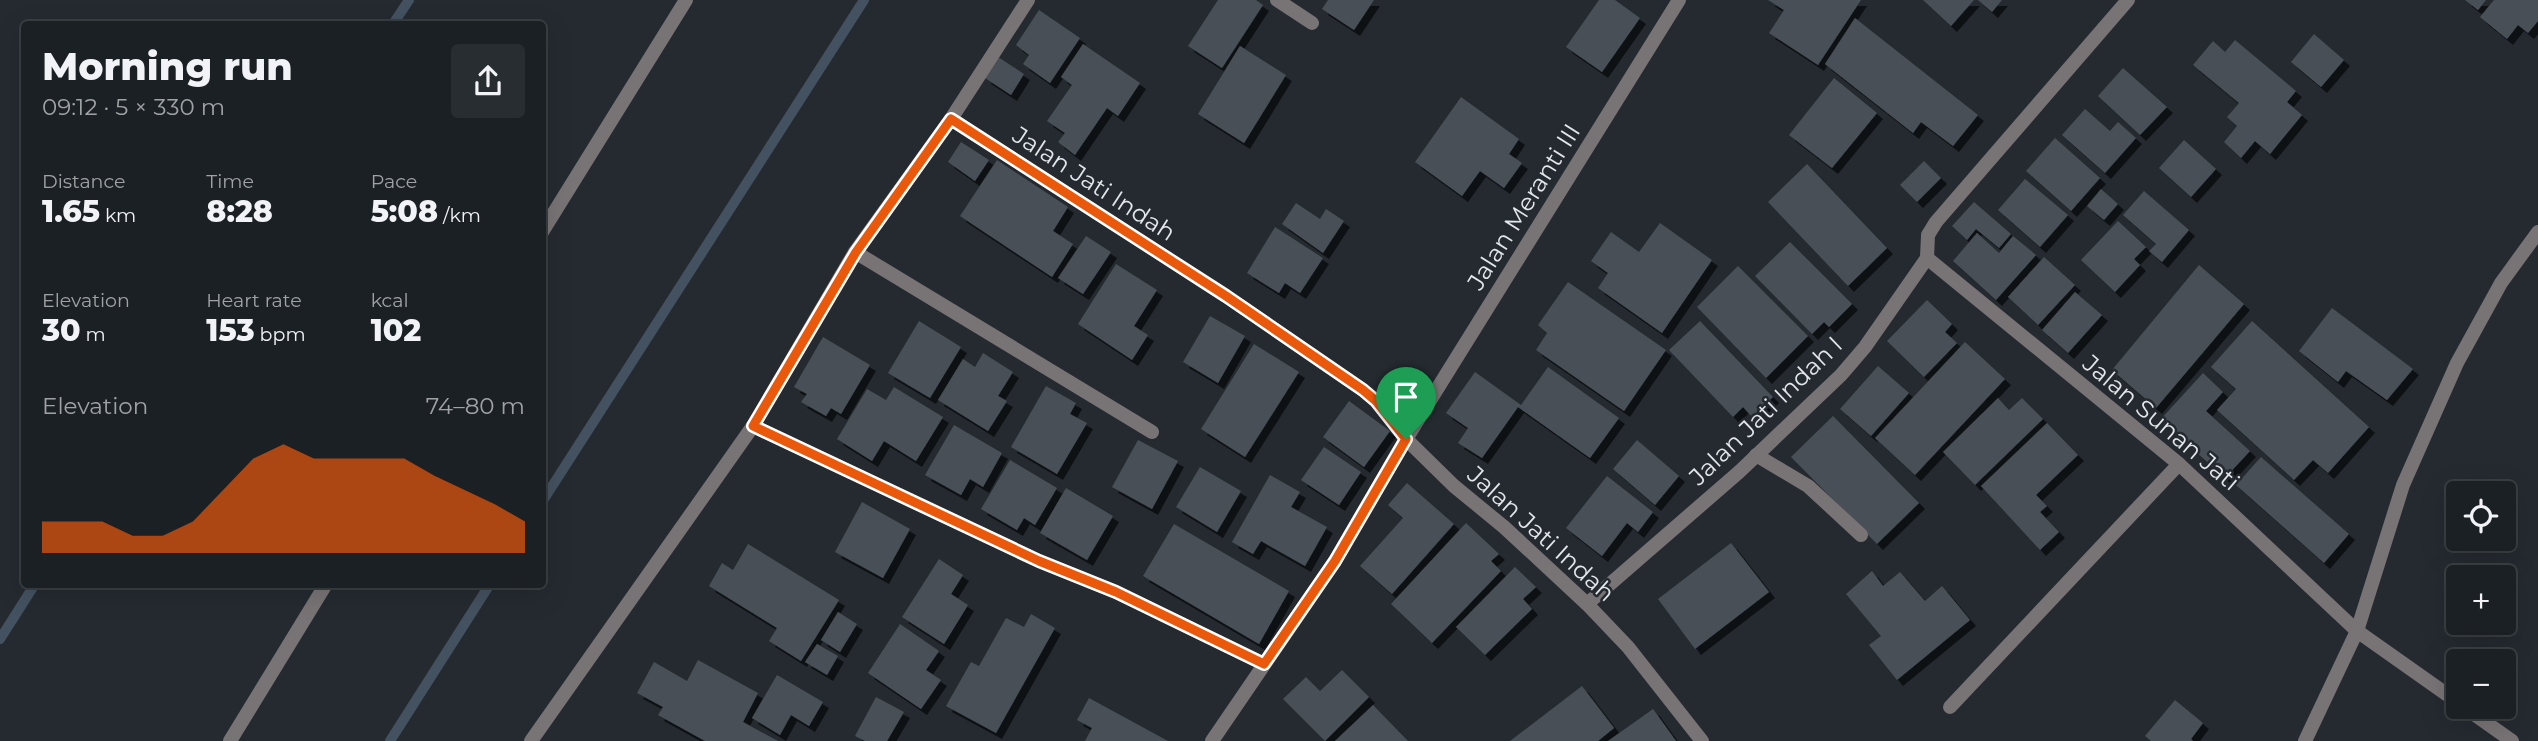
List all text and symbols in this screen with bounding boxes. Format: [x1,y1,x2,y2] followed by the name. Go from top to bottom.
[42,43,293,90] text: Morning run
[451,44,525,118] button: share
[42,93,225,121] text: 09:12 · 5 × 330 m
[1460,118,1586,296] street label: Jalan Meranti III
[1007,120,1181,247] street label: Jalan Jati Indah
[42,170,125,193] text: Distance
[206,170,254,193] text: Time
[371,170,417,193] text: Pace
[42,193,100,230] text: 1.65
[206,193,273,230] text: 8:28
[371,193,438,230] text: 5:08
[100,204,136,227] text: km
[438,204,481,227] text: /km
[42,289,130,312] text: Elevation
[206,289,302,312] text: Heart rate
[371,289,409,312] text: kcal
[42,312,81,349] text: 30
[206,312,255,349] text: 153
[371,312,421,349] text: 102
[81,323,106,346] text: m
[255,323,306,346] text: bpm
[1682,330,1848,492] street label: Jalan Jati Indah I
[2076,348,2246,497] street label: Jalan Sunan Jati
[1376,367,1436,439] pin
[1387,378,1425,416] icon: arrive
[42,392,148,420] text: Elevation
[426,392,525,420] text: 74–80 m
[1461,459,1621,607] street label: Jalan Jati Indah
[2446,481,2516,719] map controls
[2446,481,2516,551] button: locate
[2446,565,2516,635] button: +
[2446,649,2516,719] button: −

